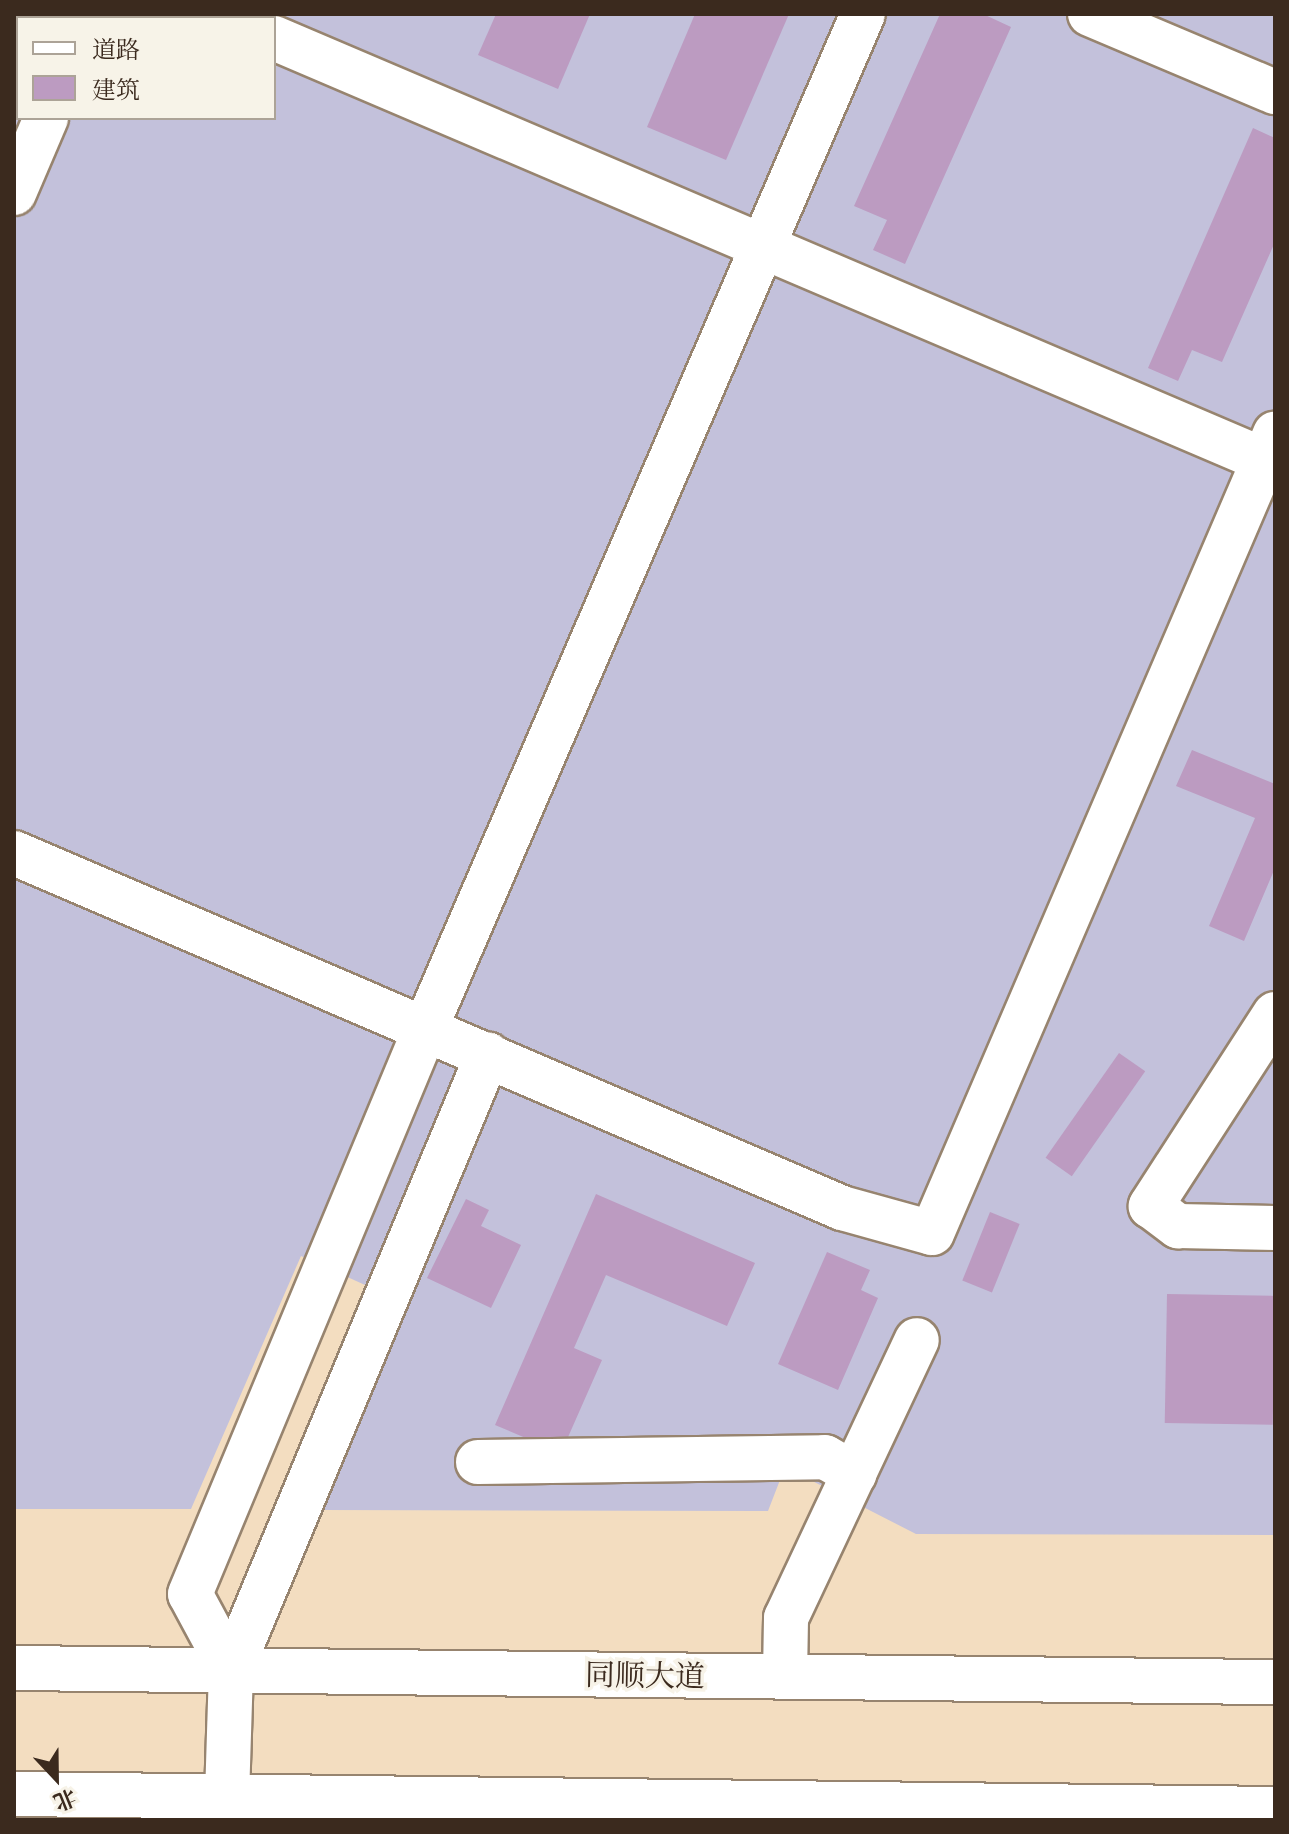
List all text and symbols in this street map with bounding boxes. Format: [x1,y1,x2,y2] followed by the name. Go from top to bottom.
[16,16,276,120] legend
[92,32,140,67] text: 道路
[92,72,140,107] text: 建筑
[585,1656,705,1694] street label: 同顺大道
[16,1738,96,1818] north arrow
[49,1781,81,1819] text: 北

